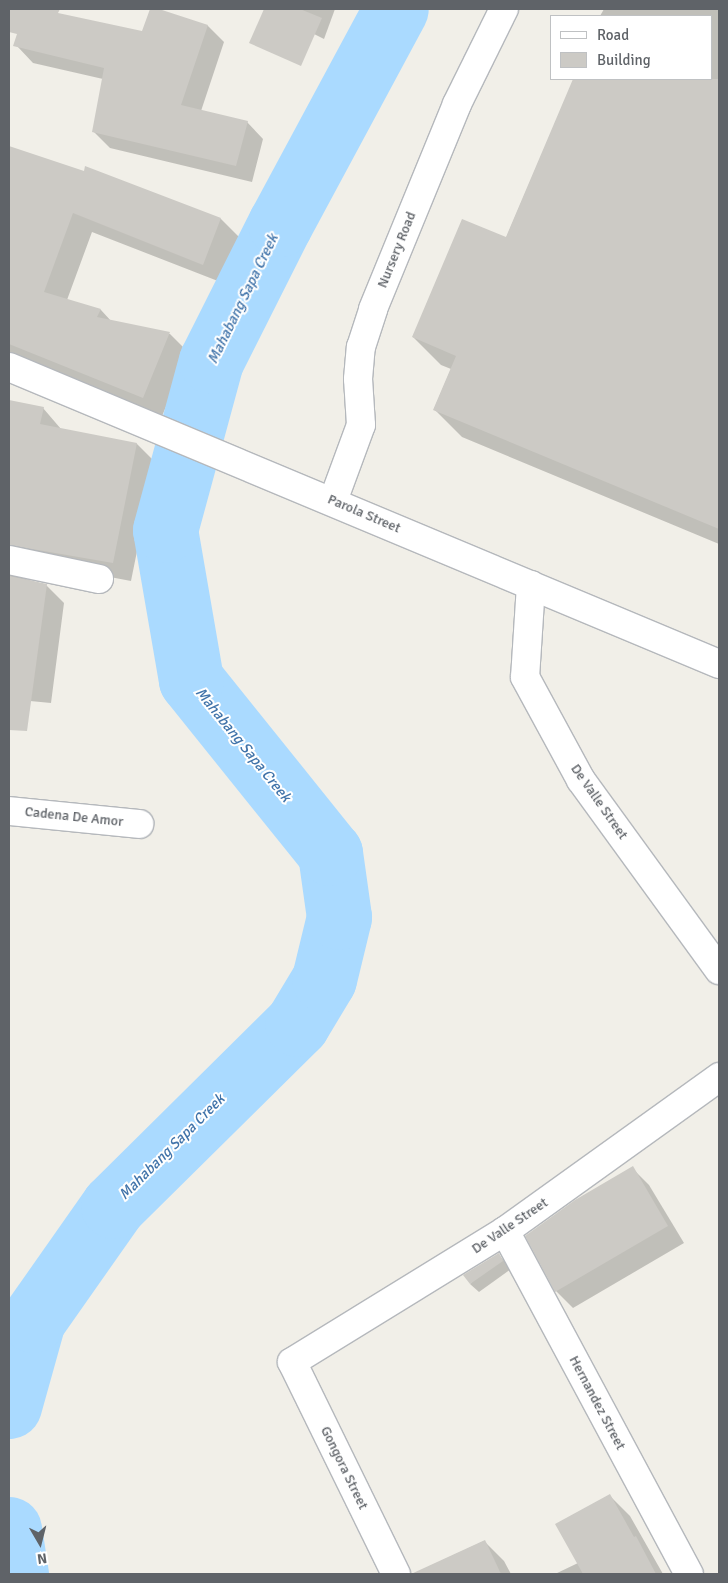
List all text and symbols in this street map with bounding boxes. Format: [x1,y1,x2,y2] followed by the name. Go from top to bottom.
[550,15,713,80] legend
[597,26,629,44] text: Road
[597,51,651,69] text: Building
[374,210,420,290] street label: Nursery Road
[204,231,282,367] water label: Mahabang Sapa Creek
[325,491,403,537] street label: Parola Street
[191,684,295,806] water label: Mahabang Sapa Creek
[567,761,631,843] street label: De Valle Street
[24,803,124,831] street label: Cadena De Amor
[115,1090,229,1204] water label: Mahabang Sapa Creek
[469,1194,551,1258] street label: De Valle Street
[565,1353,629,1453] street label: Hernandez Street
[317,1424,371,1512] street label: Gongora Street
[15,1518,65,1568] north arrow
[36,1549,48,1567] text: N

